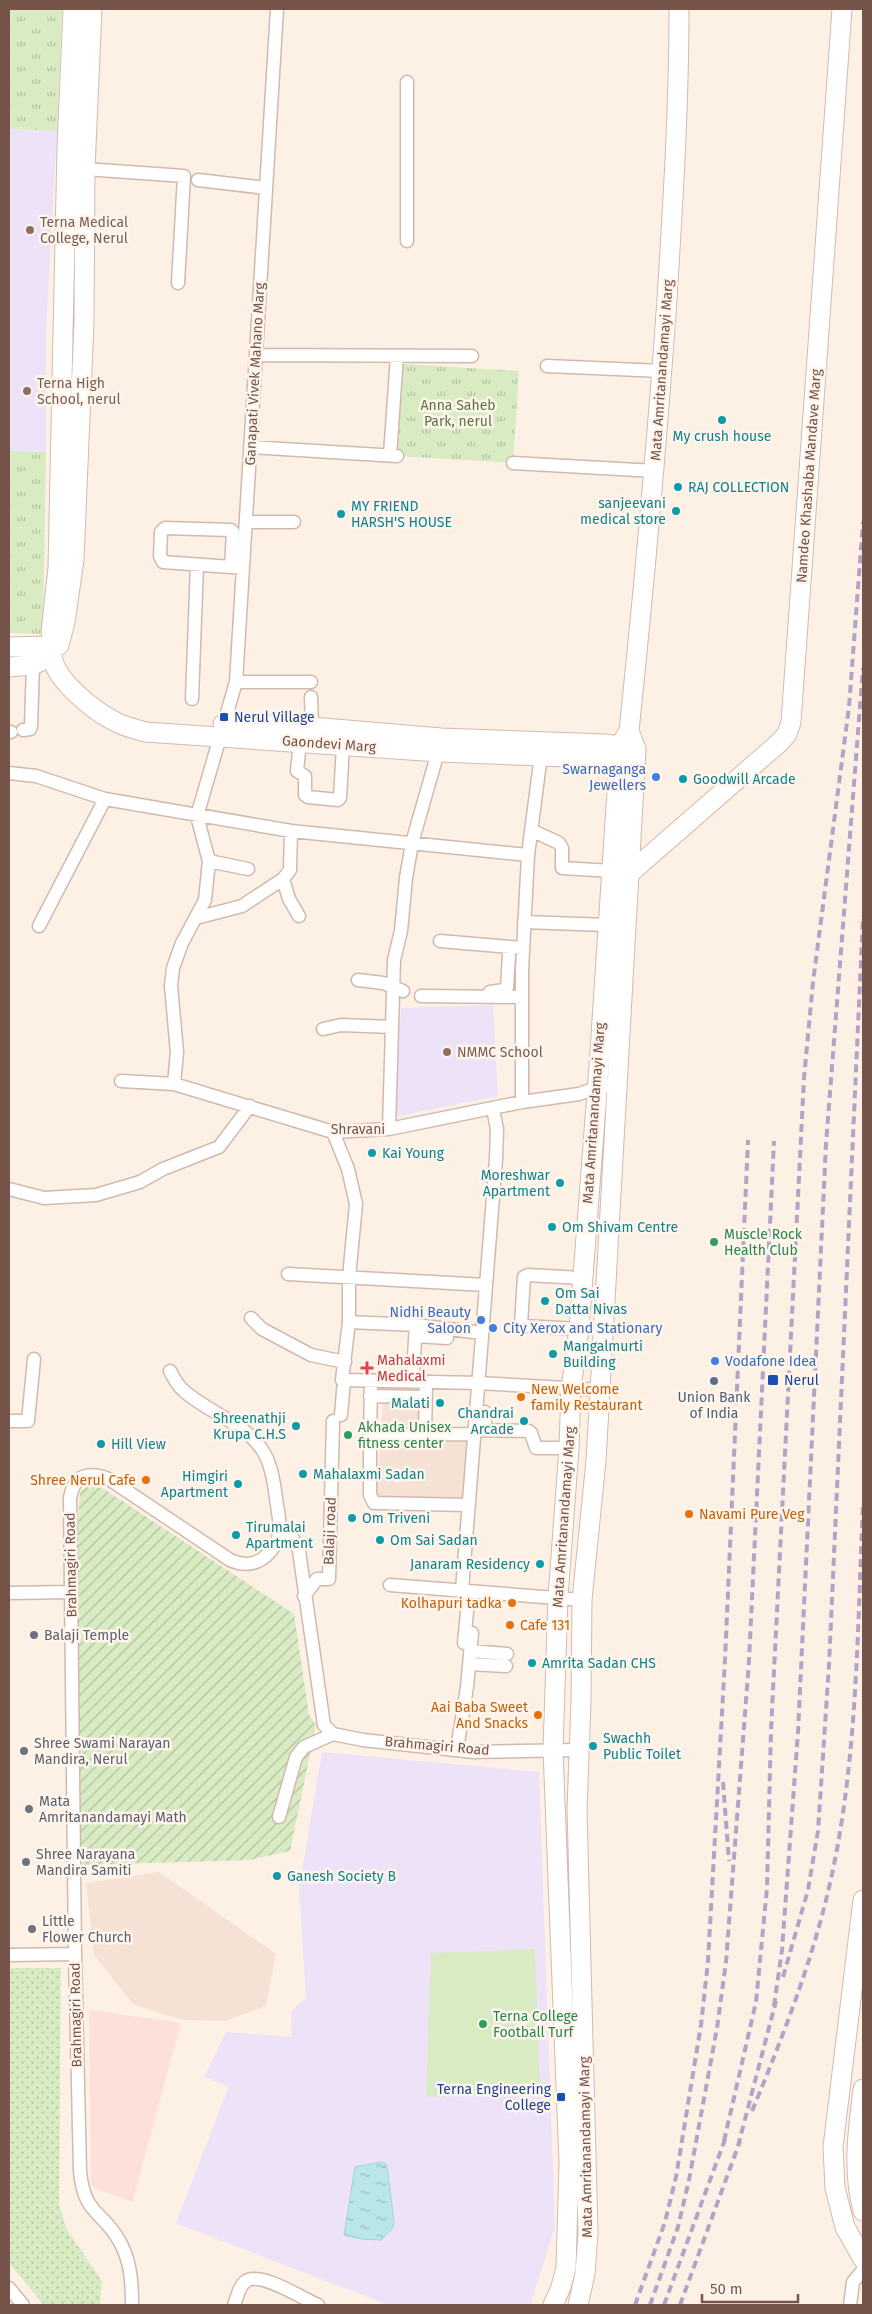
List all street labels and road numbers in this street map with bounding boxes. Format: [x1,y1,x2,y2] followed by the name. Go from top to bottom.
[647,278,677,461] street label: Mata Amritanandamayi Marg
[242,281,268,466] street label: Ganapati Vivek Mahano Marg
[793,368,825,584] street label: Namdeo Khashaba Mandave Marg
[281,732,377,756] street label: Gaondevi Marg
[579,1021,609,1204] street label: Mata Amritanandamayi Marg
[331,1121,385,1138] street label: Shravani
[549,1425,579,1608] street label: Mata Amritanandamayi Marg
[320,1497,340,1565] street label: Balaji road
[62,1512,80,1618] street label: Brahmagiri Road
[384,1733,490,1759] street label: Brahmagiri Road
[67,1962,85,2068] street label: Brahmagiri Road
[576,2055,596,2238] street label: Mata Amritanandamayi Marg

